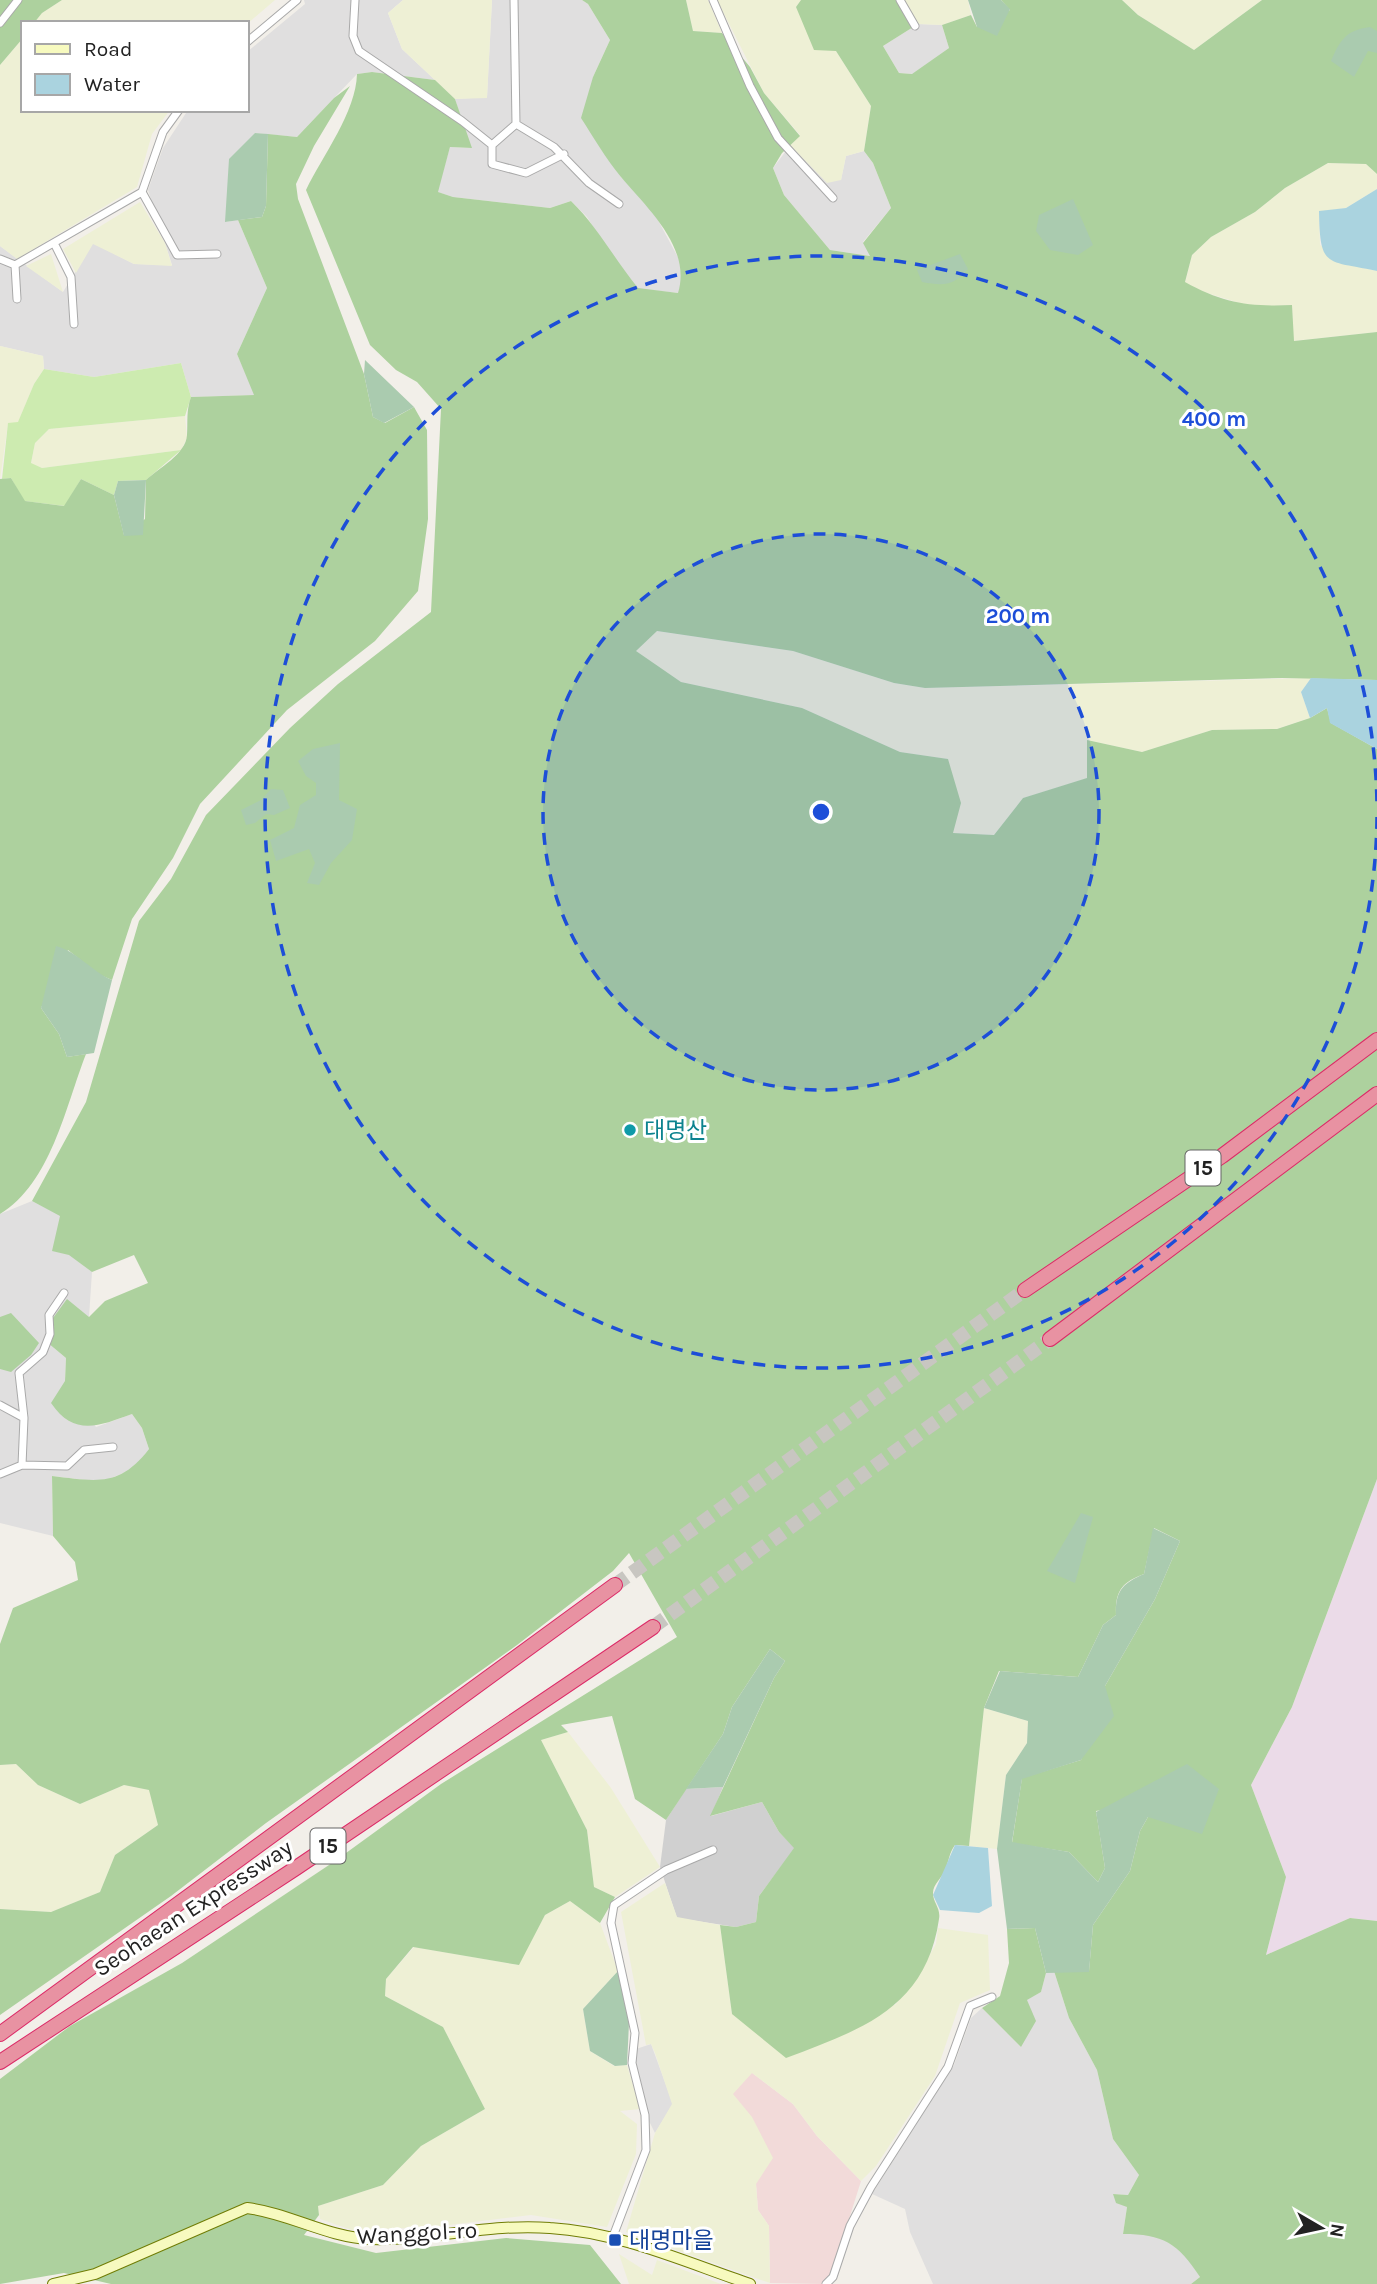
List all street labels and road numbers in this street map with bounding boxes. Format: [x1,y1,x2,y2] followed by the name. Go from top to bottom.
[1186,1150,1220,1186] road number: 15
[310,1828,346,1864] road number: 15
[89,1834,298,1982] street label: Seohaean Expressway
[356,2216,478,2250] street label: Wanggol-ro

